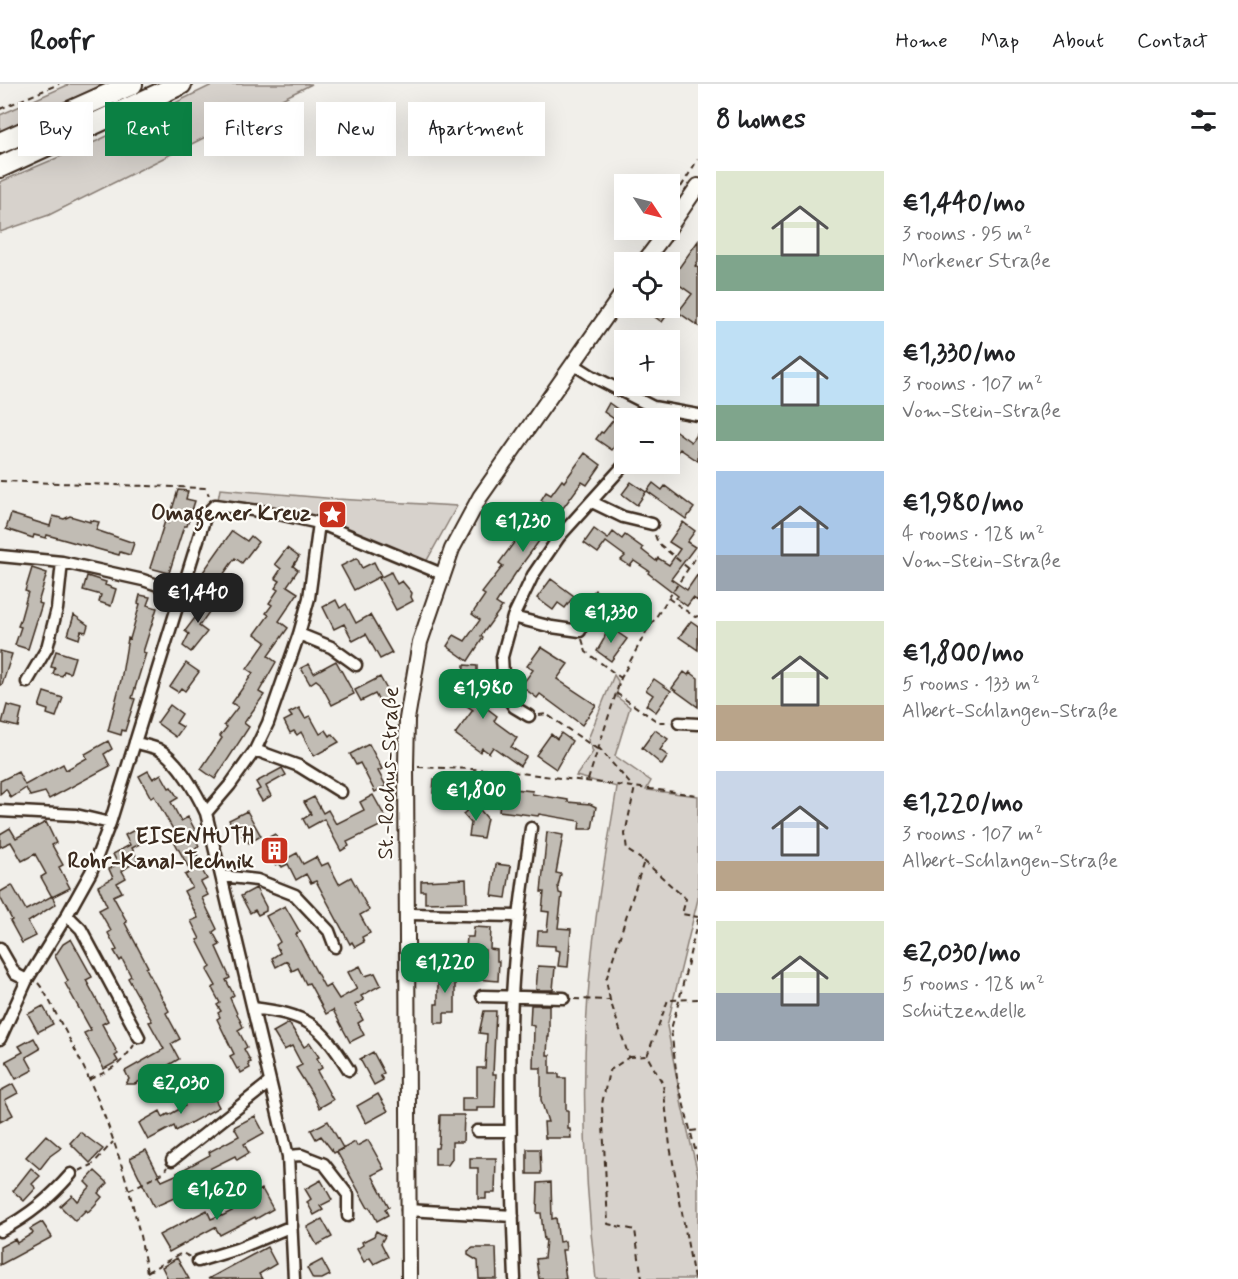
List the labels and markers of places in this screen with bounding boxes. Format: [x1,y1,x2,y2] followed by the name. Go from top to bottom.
[316,498,348,530] place icon: Omagener Kreuz
[151,500,311,532] place label: Omagener Kreuz
[474,502,572,553] pin: €1,230
[149,573,247,624] pin: €1,440
[562,593,660,644] pin: €1,330
[434,669,532,720] pin: €1,980
[427,771,525,822] pin: €1,800
[67,823,255,876] place label: EISENHUTH Rohr-Kanal-Technik
[259,834,291,866] building icon: EISENHUTH Rohr-Kanal-Technik
[396,943,494,994] pin: €1,220
[132,1064,230,1115] pin: €2,030
[168,1170,266,1221] pin: €1,620

